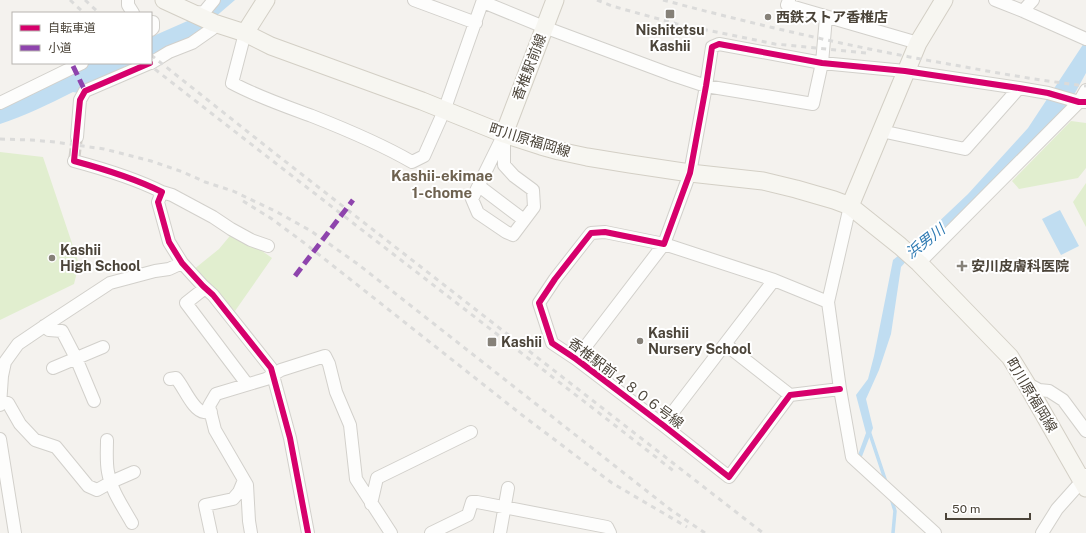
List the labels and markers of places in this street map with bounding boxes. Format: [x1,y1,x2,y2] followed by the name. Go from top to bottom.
[664,8,676,20] marker: Nishitetsu Kashii
[776,9,888,25] place label: 西鉄ストア香椎店
[763,12,773,22] marker: 西鉄ストア香椎店
[635,22,705,54] place label: Nishitetsu Kashii
[60,242,141,274] place label: Kashii High School
[47,253,57,263] marker: Kashii High School
[971,258,1069,274] place label: 安川皮膚科医院
[956,260,968,272] marker: 安川皮膚科医院
[648,325,752,357] place label: Kashii Nursery School
[501,334,542,350] place label: Kashii
[486,336,498,348] marker: Kashii
[635,336,645,346] marker: Kashii Nursery School

